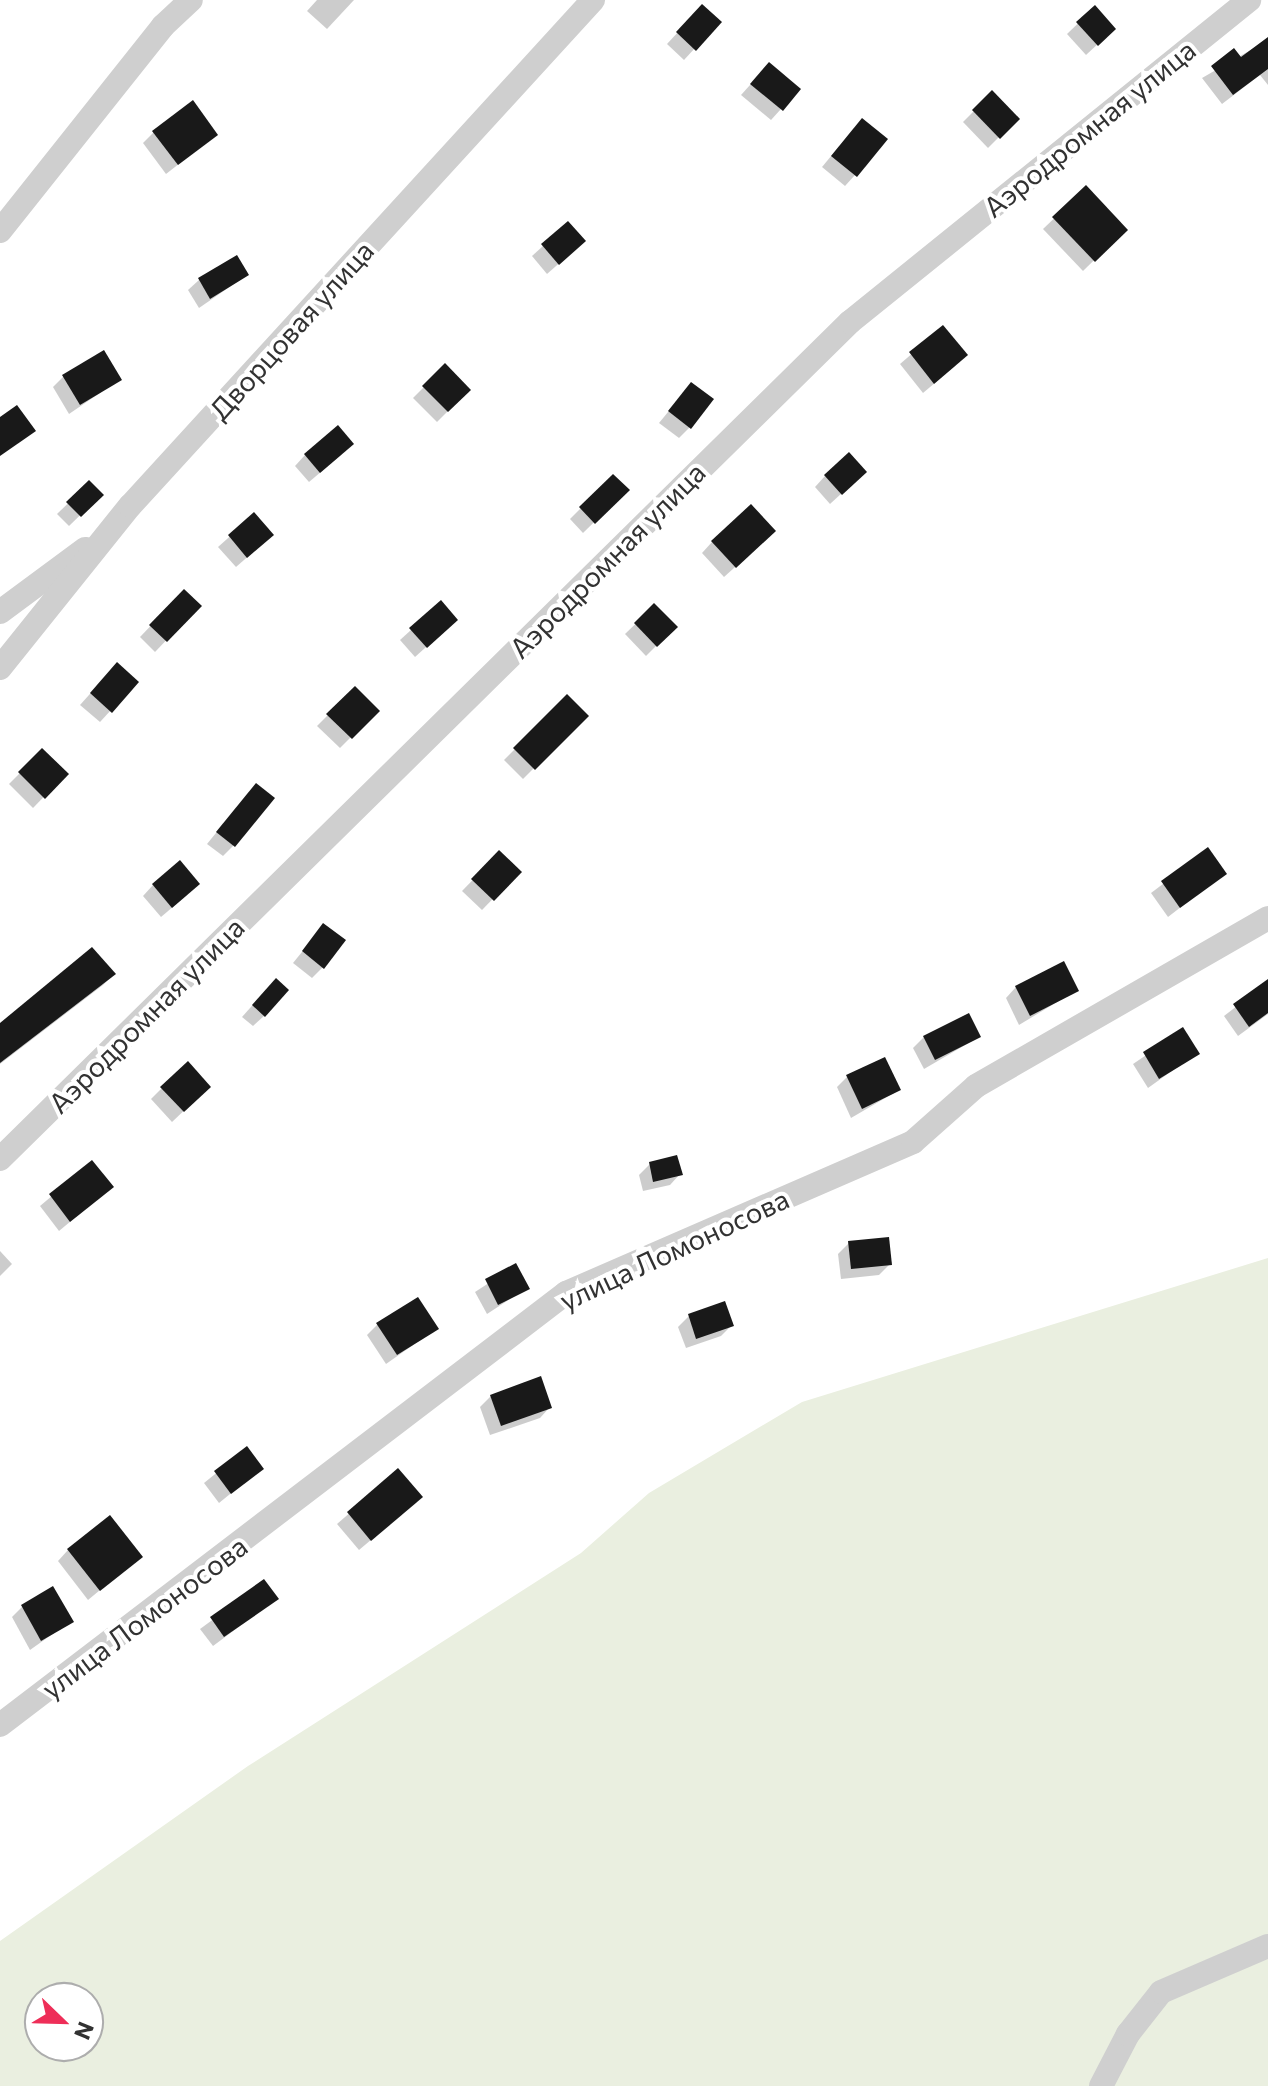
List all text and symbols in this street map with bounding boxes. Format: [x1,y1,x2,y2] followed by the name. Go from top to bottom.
[976,32,1202,224] street label: Аэродромная улица
[202,234,380,426] street label: Дворцовая улица
[502,455,712,665] street label: Аэродромная улица
[41,910,251,1120] street label: Аэродромная улица
[554,1181,794,1317] street label: улица Ломоносова
[35,1529,253,1705] street label: улица Ломоносова
[24,1982,104,2062] north arrow
[69,2018,100,2044] text: N

